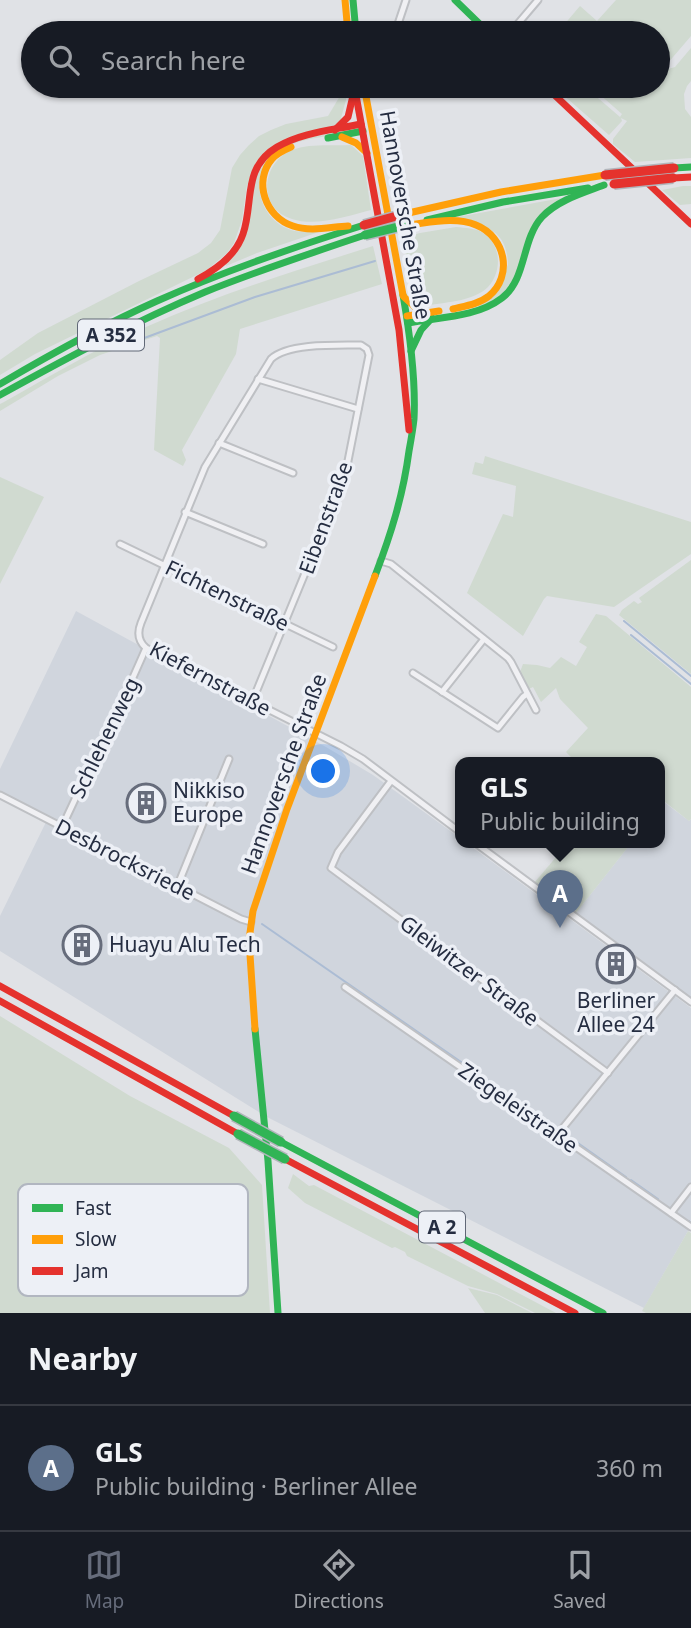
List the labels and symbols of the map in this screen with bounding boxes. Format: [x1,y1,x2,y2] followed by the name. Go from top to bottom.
[374,108,438,321] street label: Hannoversche Straße
[78,320,144,350] road number: A 352
[292,458,358,578] street label: Eibenstraße
[161,553,294,637] street label: Fichtenstraße
[145,634,276,722] street label: Kiefernstraße
[234,670,332,878] street label: Hannoversche Straße
[63,673,145,803] street label: Schlehenweg
[306,754,340,788] your location
[173,776,245,828] place label: Nikkiso Europe
[125,782,167,824] building icon: Nikkiso Europe
[51,812,200,906] street label: Desbrocksriede
[537,870,583,928] pin: A
[394,909,545,1032] street label: Gleiwitzer Straße
[61,924,103,966] building icon: Huayu Alu Tech
[109,930,261,958] place label: Huayu Alu Tech
[595,943,637,985] building icon: Berliner Allee 24
[577,986,656,1038] place label: Berliner Allee 24
[453,1056,584,1159] street label: Ziegeleistraße
[18,1184,248,1296] legend
[75,1195,112,1221] text: Fast
[419,1212,465,1242] road number: A 2
[75,1226,116,1252] text: Slow
[73,1258,109,1284] text: Jam

